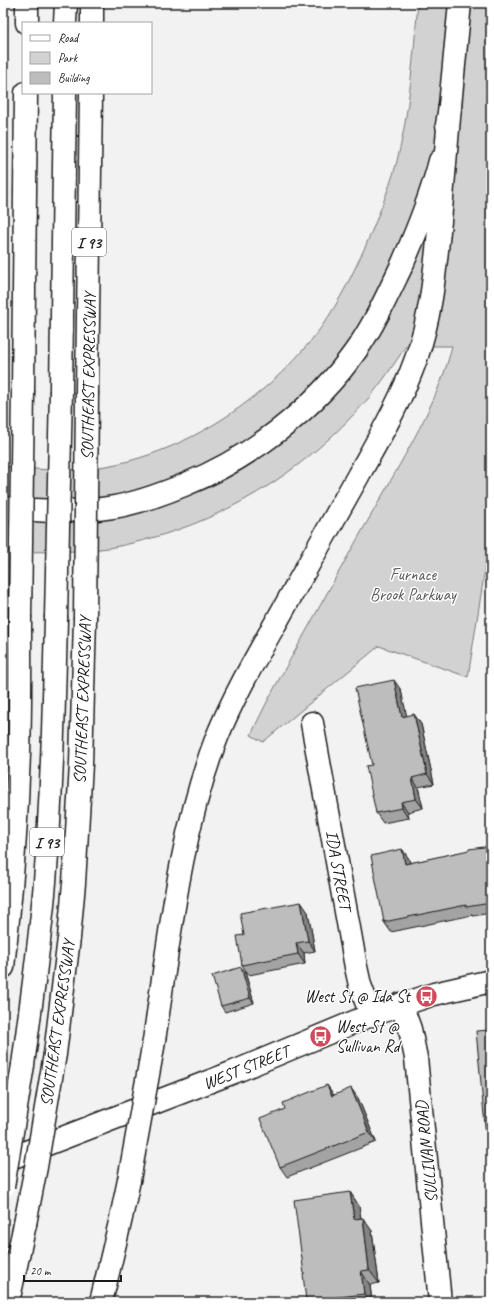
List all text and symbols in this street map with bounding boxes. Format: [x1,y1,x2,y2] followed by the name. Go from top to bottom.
[22,22,152,94] legend
[58,30,80,46] text: Road
[58,50,79,66] text: Park
[58,70,90,86] text: Building
[72,228,106,256] road number: I 93
[77,290,101,460] street label: SOUTHEAST EXPRESSWAY
[370,564,457,605] park label: Furnace Brook Parkway
[69,613,96,784] street label: SOUTHEAST EXPRESSWAY
[30,828,64,856] road number: I 93
[321,829,357,916] street label: IDA STREET
[35,936,80,1108] street label: SOUTHEAST EXPRESSWAY
[413,983,439,1009] bus stop icon: West St @ Ida St
[305,986,412,1007] place label: West St @ Ida St
[336,1016,403,1057] place label: West St @ Sullivan Rd
[308,1023,334,1049] bus stop icon: West St @ Sullivan Rd
[200,1039,295,1094] street label: WEST STREET
[411,1098,442,1204] street label: SULLIVAN ROAD
[24,1257,121,1283] scale bar
[30,1263,52,1279] text: 20 m

